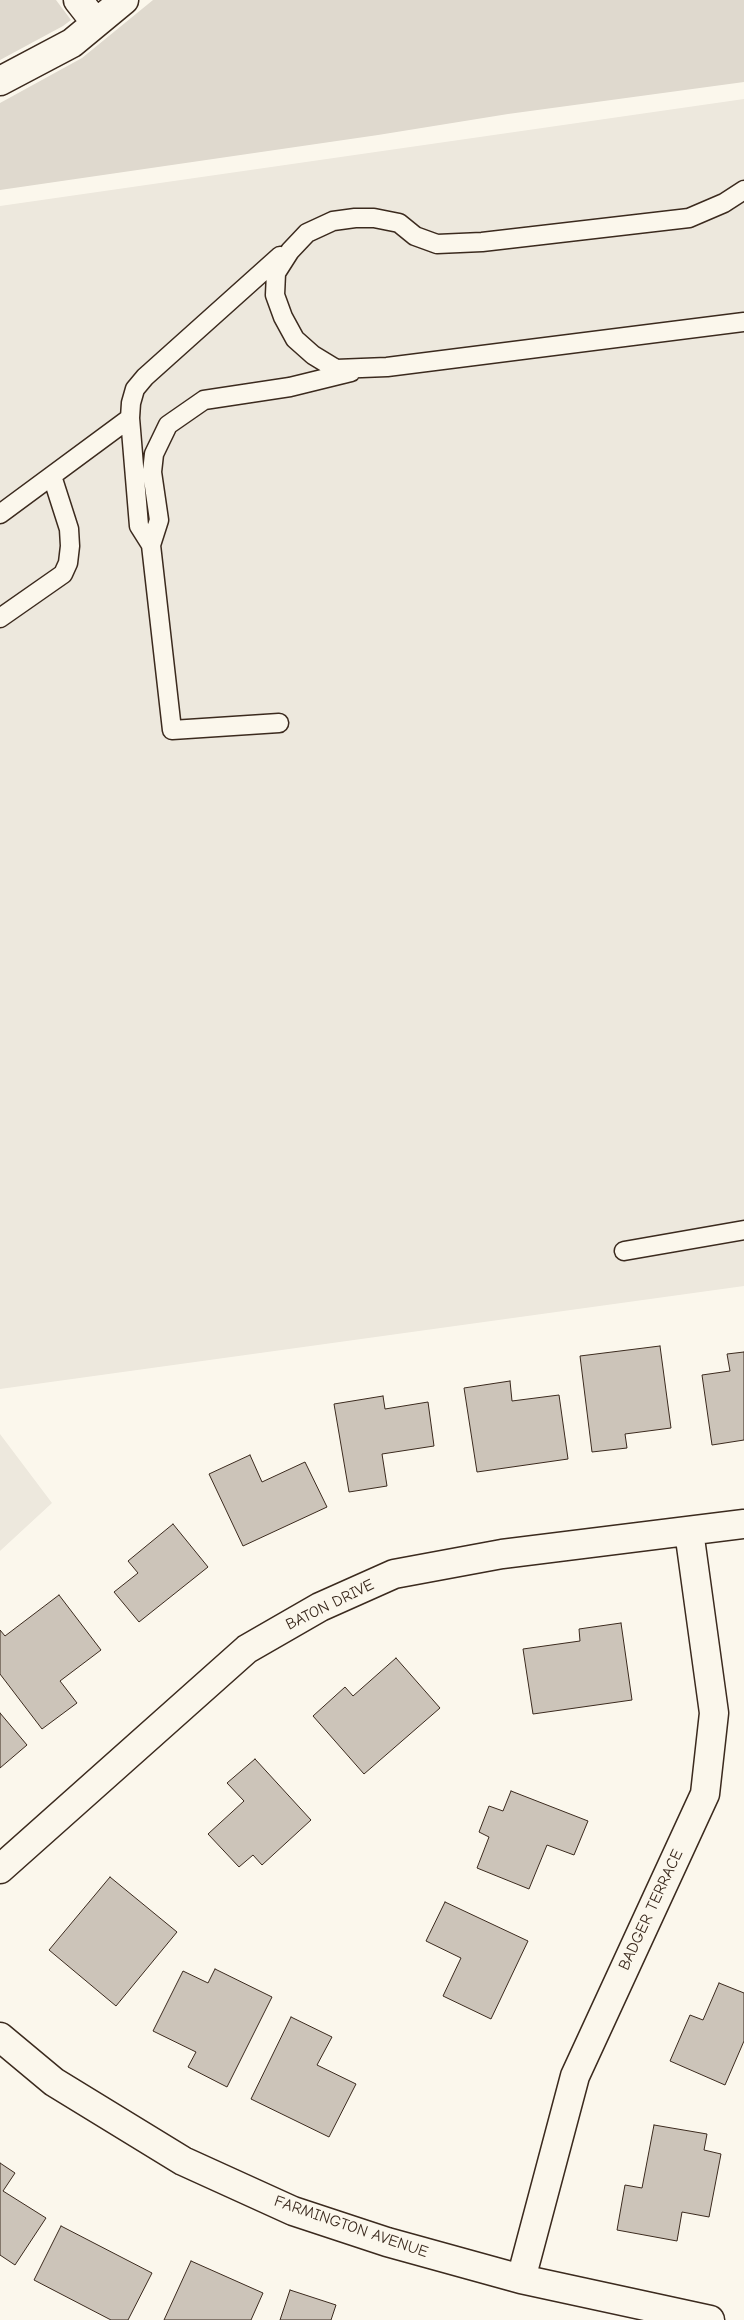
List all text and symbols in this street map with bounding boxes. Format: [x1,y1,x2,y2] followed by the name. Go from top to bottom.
[283,1575,377,1635] street label: BATON DRIVE
[615,1847,687,1973] street label: BADGER TERRACE
[272,2192,430,2262] street label: FARMINGTON AVENUE

